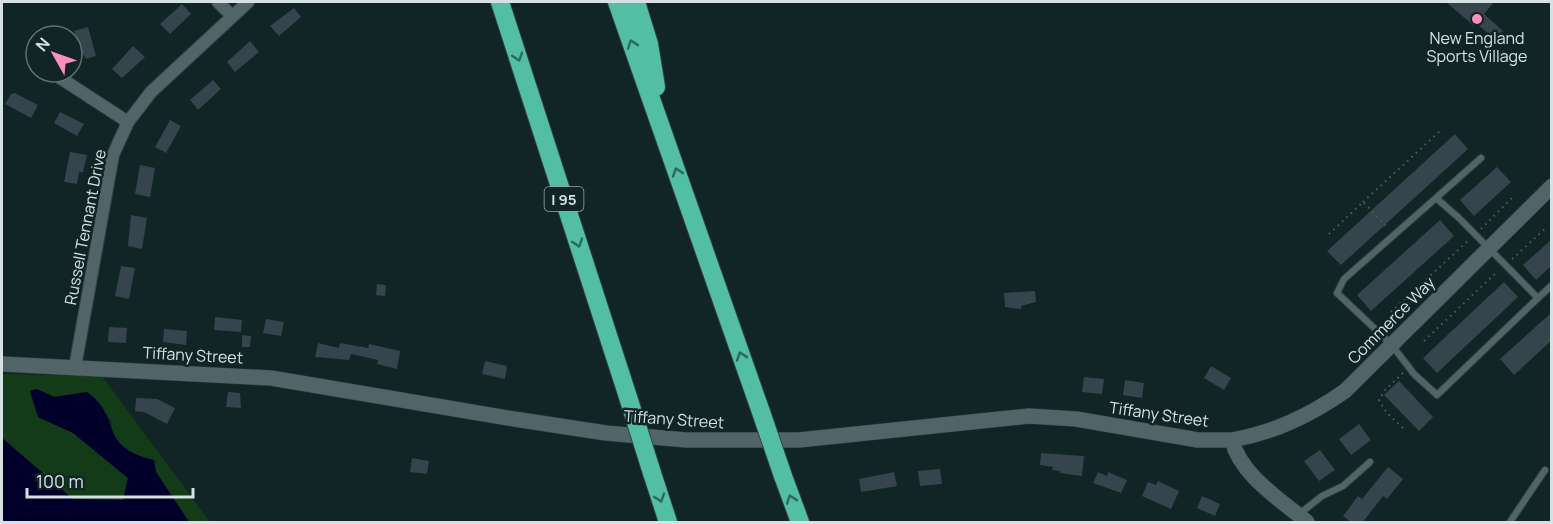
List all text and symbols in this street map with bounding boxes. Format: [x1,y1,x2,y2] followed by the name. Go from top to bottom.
[1470,12,1484,26] marker: New England Sports Village
[24,24,84,84] north arrow
[1427,27,1527,67] place label: New England Sports Village
[30,33,55,56] text: N
[626,39,639,50] one-way arrow
[510,51,523,62] one-way arrow
[59,147,111,307] street label: Russell Tennant Drive
[671,167,684,178] one-way arrow
[544,187,584,211] road number: I 95
[571,237,583,248] one-way arrow
[1342,271,1440,369] street label: Commerce Way
[142,341,244,369] street label: Tiffany Street
[736,351,749,362] one-way arrow
[1108,396,1210,432] street label: Tiffany Street
[623,405,725,433] street label: Tiffany Street
[27,461,194,499] scale bar
[36,469,84,493] text: 100 m
[653,492,666,503] one-way arrow
[786,495,799,505] one-way arrow

